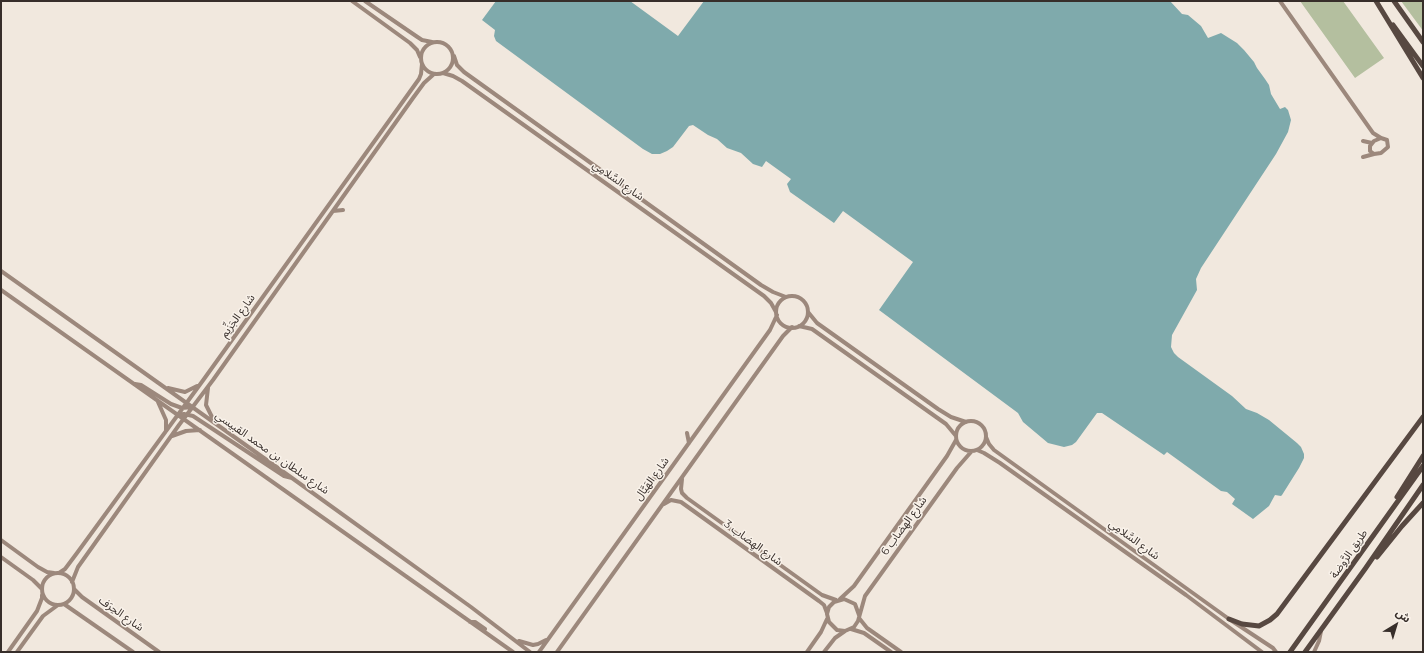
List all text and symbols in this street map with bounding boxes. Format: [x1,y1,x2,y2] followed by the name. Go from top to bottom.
[590,158,646,204] street label: شارع السَّلامِي
[218,292,258,340] street label: شارع الجَزِّيم
[213,409,331,497] street label: شارع سلطان بن محمد القبيسي
[632,455,672,503] street label: شارع الهَيَّال
[878,494,930,558] street label: شارع الهِضاب 6
[721,517,785,569] street label: شارع الهِضاب 3
[1106,517,1162,563] street label: شارع السَّلامِي
[1327,527,1371,581] street label: طريق الرَّوضة
[96,594,146,634] street label: شارع الحِرَف
[1376,605,1416,645] north arrow
[1393,605,1414,626] text: ش

